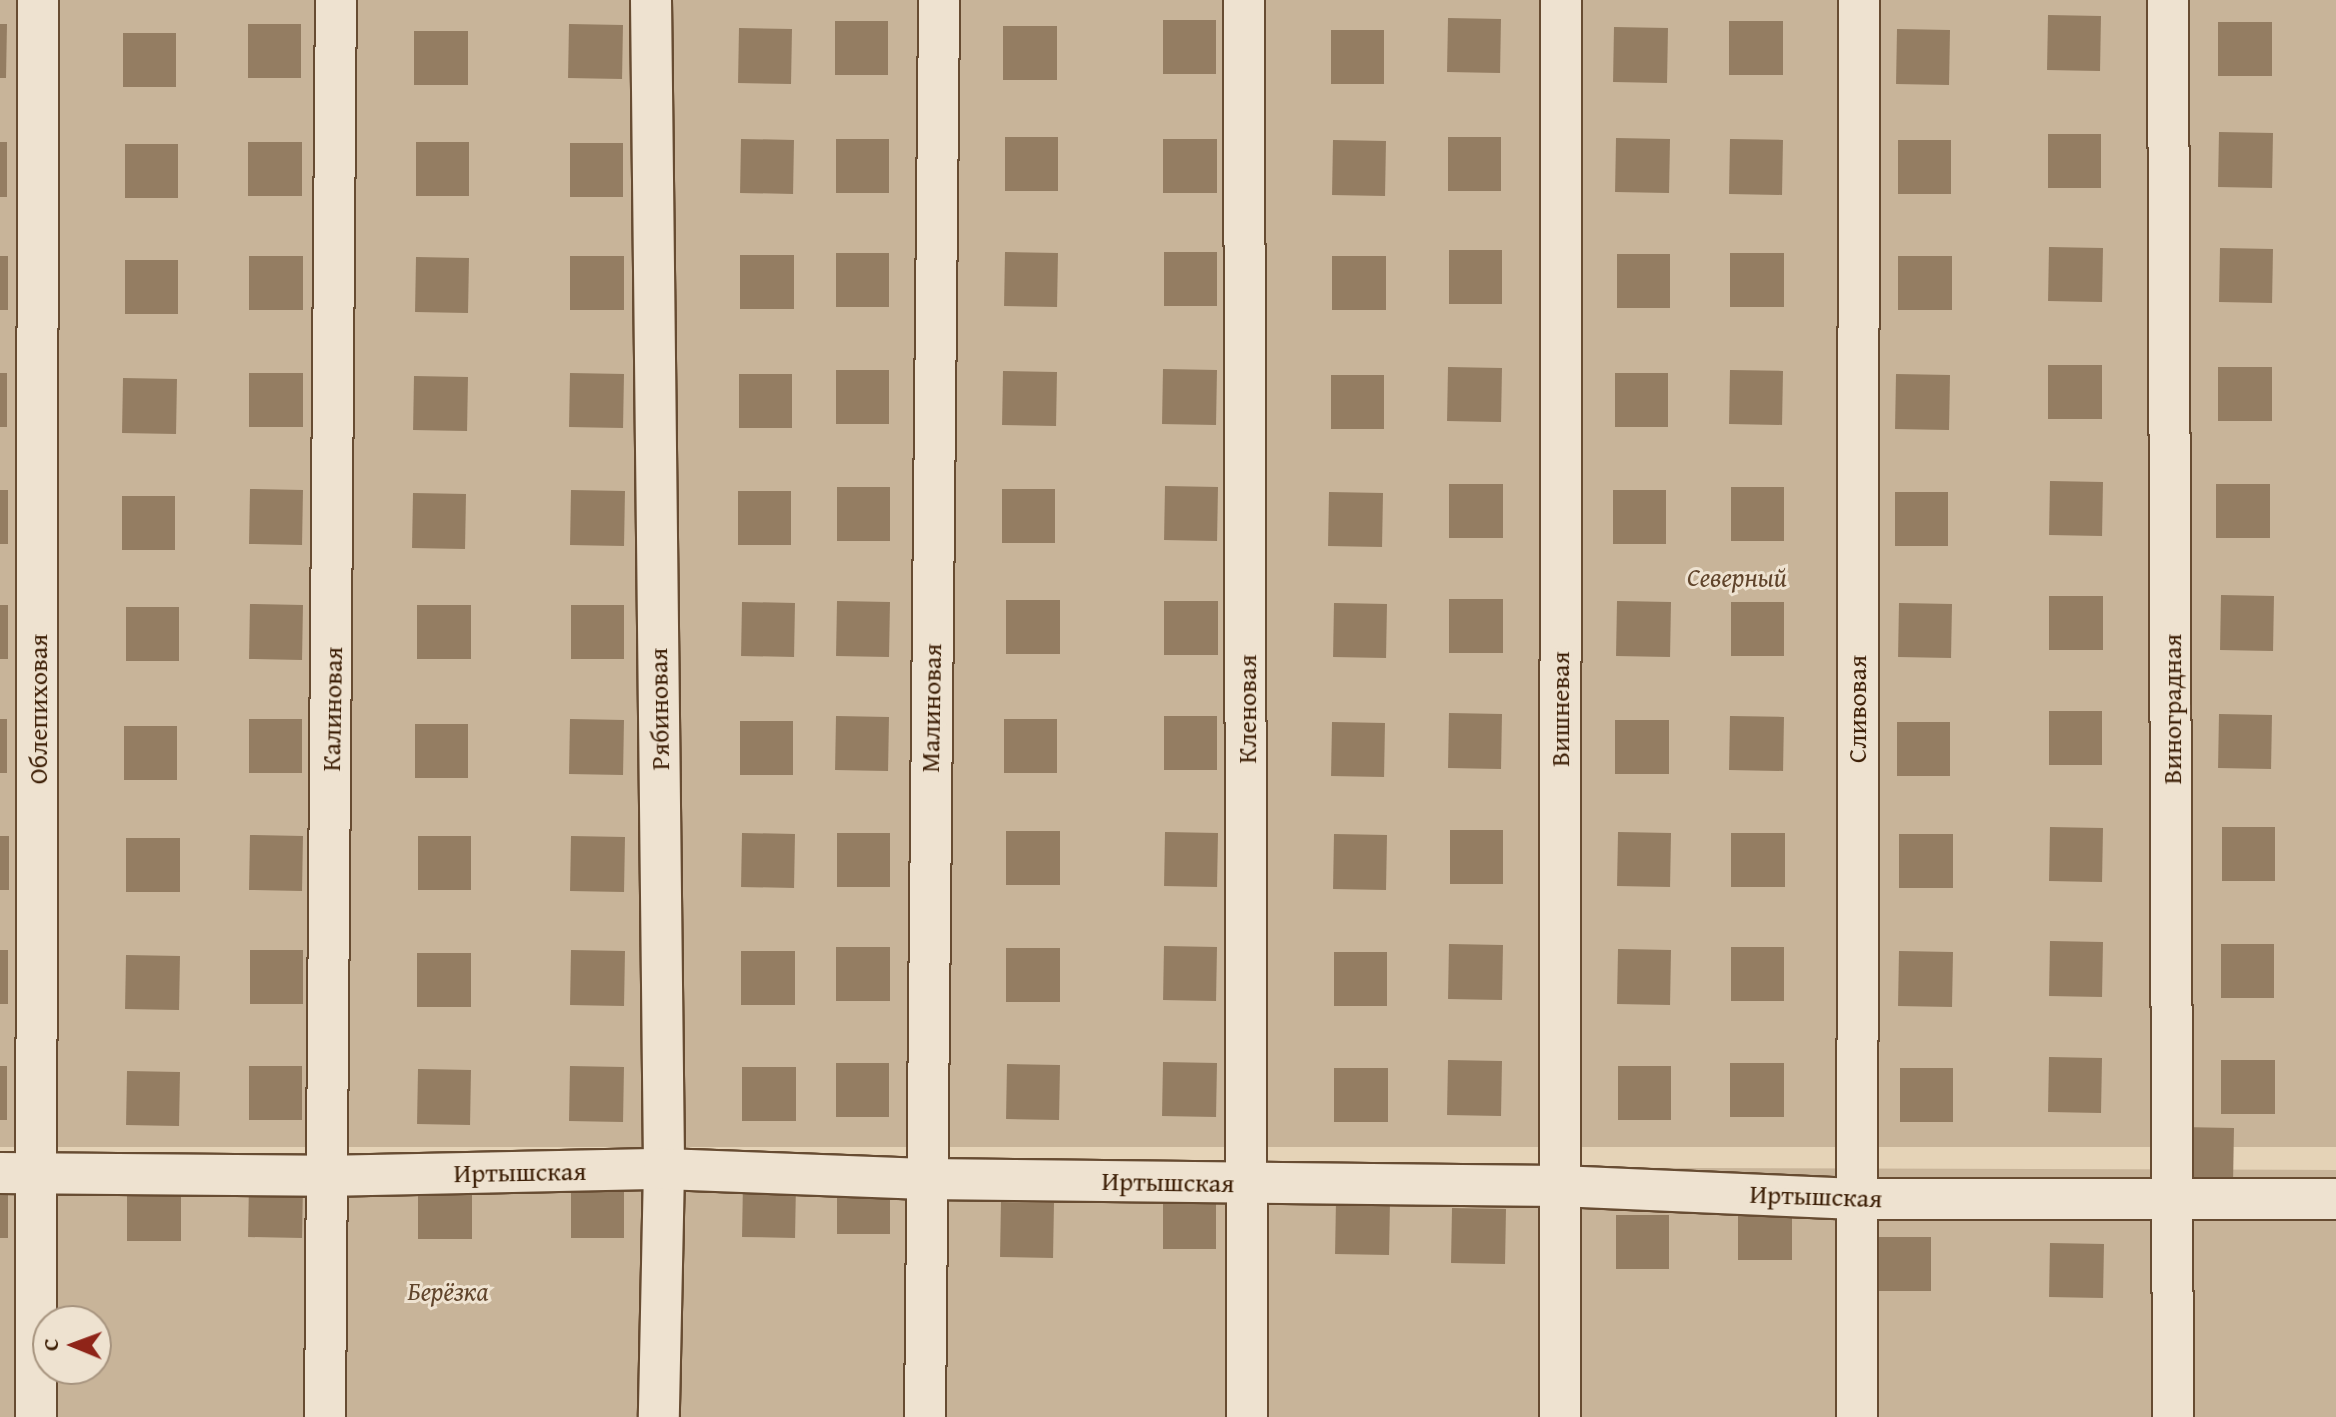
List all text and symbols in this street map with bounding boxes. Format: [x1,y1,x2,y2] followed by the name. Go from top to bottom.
[1687,561,1787,593] park label: Северный
[22,634,54,784] street label: Облепиховая
[2156,634,2188,784] street label: Виноградная
[914,643,948,773] street label: Малиновая
[315,646,349,772] street label: Калиновая
[642,647,676,771] street label: Рябиновая
[1544,651,1576,767] street label: Вишневая
[1231,654,1263,764] street label: Кленовая
[1841,655,1873,763] street label: Сливовая
[453,1155,587,1189] street label: Иртышская
[1101,1165,1235,1199] street label: Иртышская
[1749,1178,1883,1214] street label: Иртышская
[407,1275,489,1307] park label: Берёзка
[32,1305,112,1385] north arrow
[34,1338,66,1351] text: С

